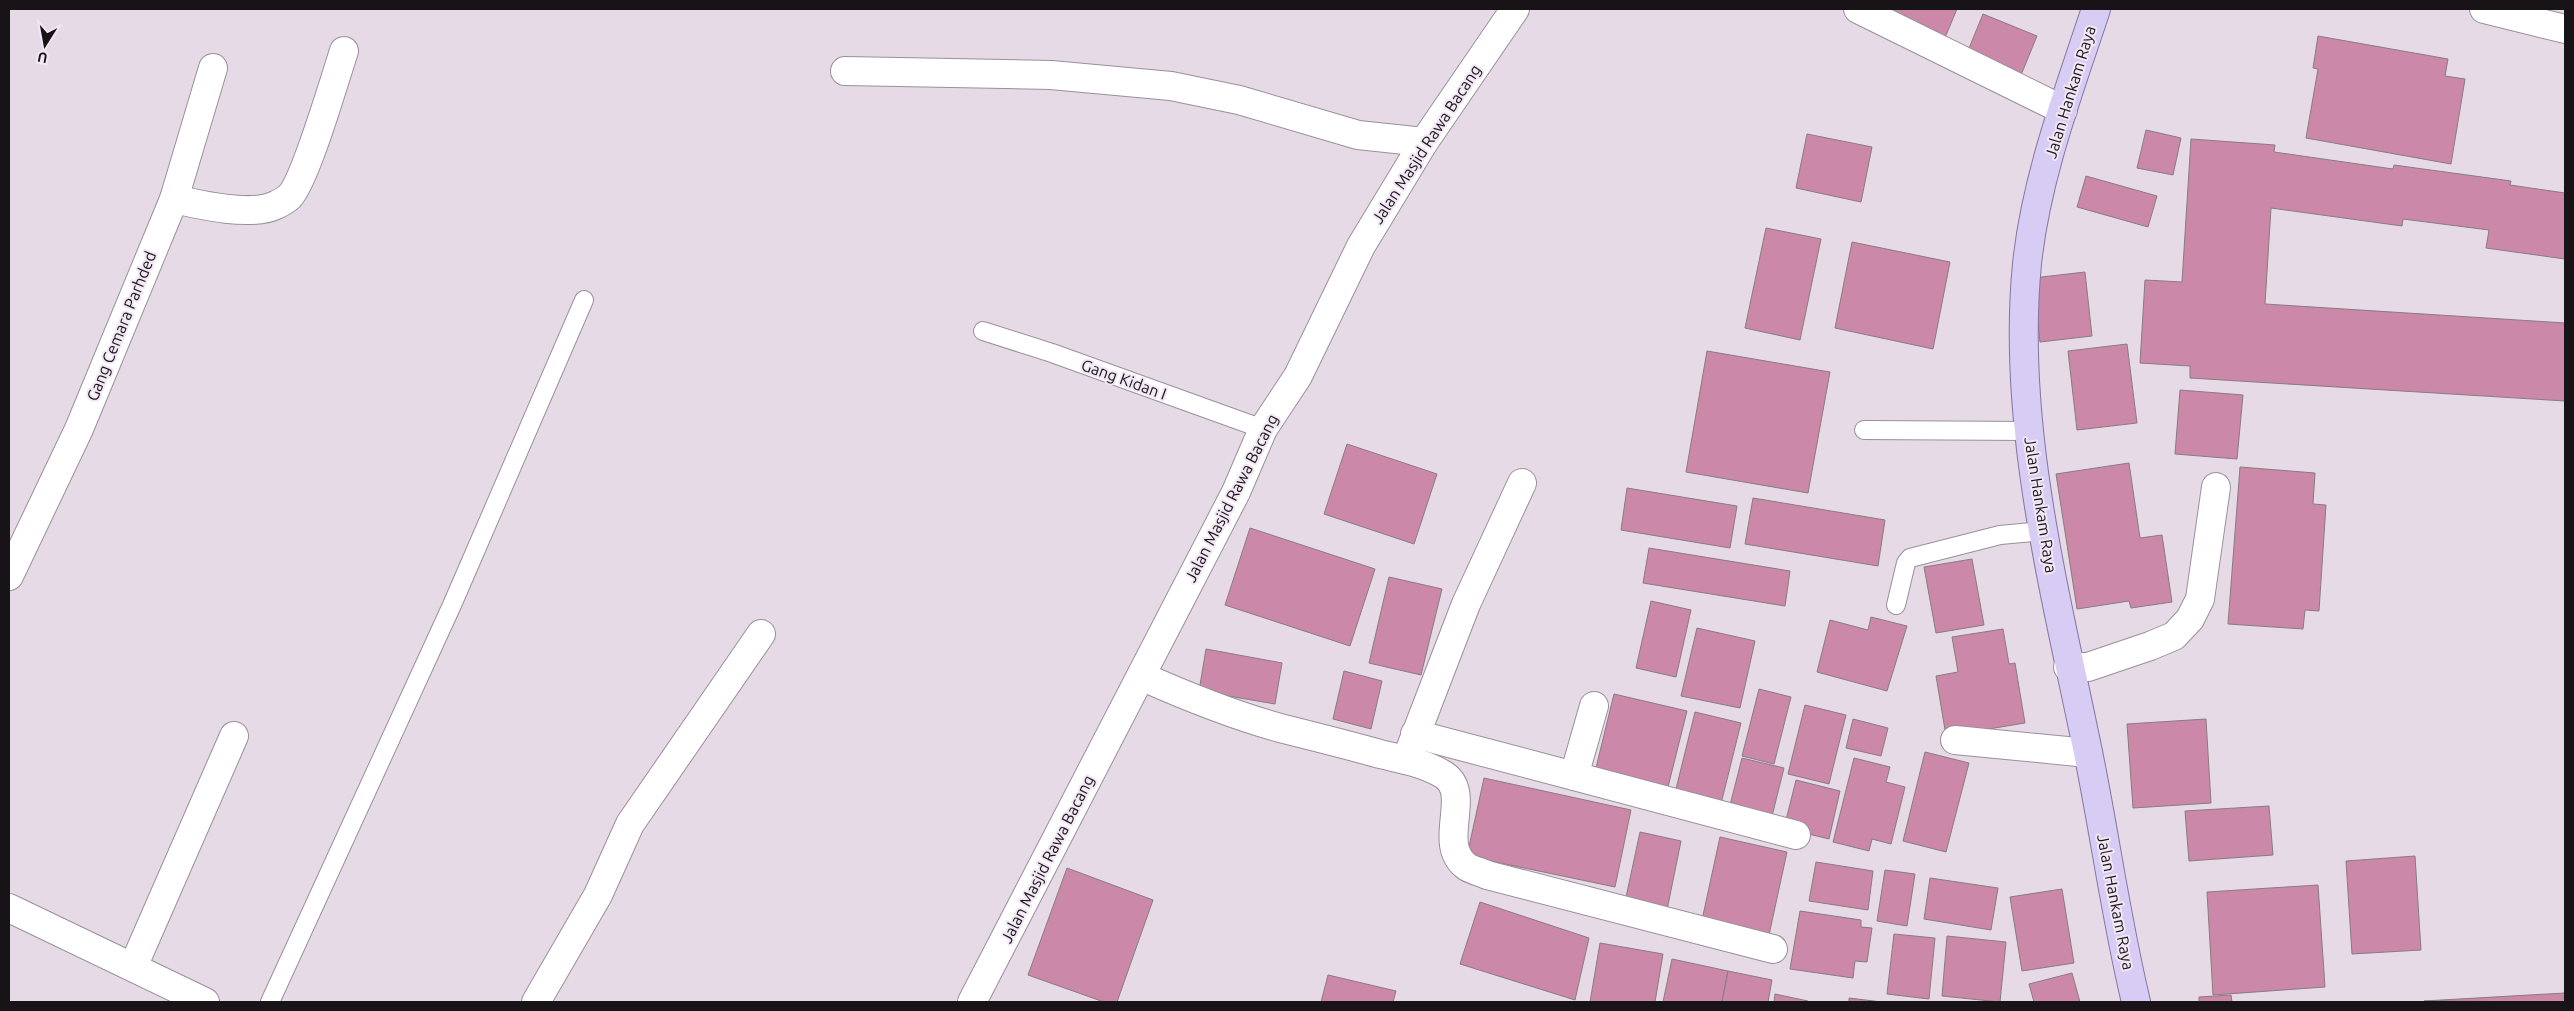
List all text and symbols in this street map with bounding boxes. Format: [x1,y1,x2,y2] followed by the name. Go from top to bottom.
[20,20,70,70] north arrow
[2041,24,2099,160] street label: Jalan Hankam Raya
[36,49,49,67] text: U
[1368,61,1484,227] street label: Jalan Masjid Rawa Bacang
[83,249,159,403] street label: Gang Cemara Parhded
[1079,355,1169,403] street label: Gang Kidan I
[1181,411,1281,585] street label: Jalan Masjid Rawa Bacang
[2021,436,2061,574] street label: Jalan Hankam Raya
[997,772,1097,946] street label: Jalan Masjid Rawa Bacang
[2094,833,2138,971] street label: Jalan Hankam Raya

